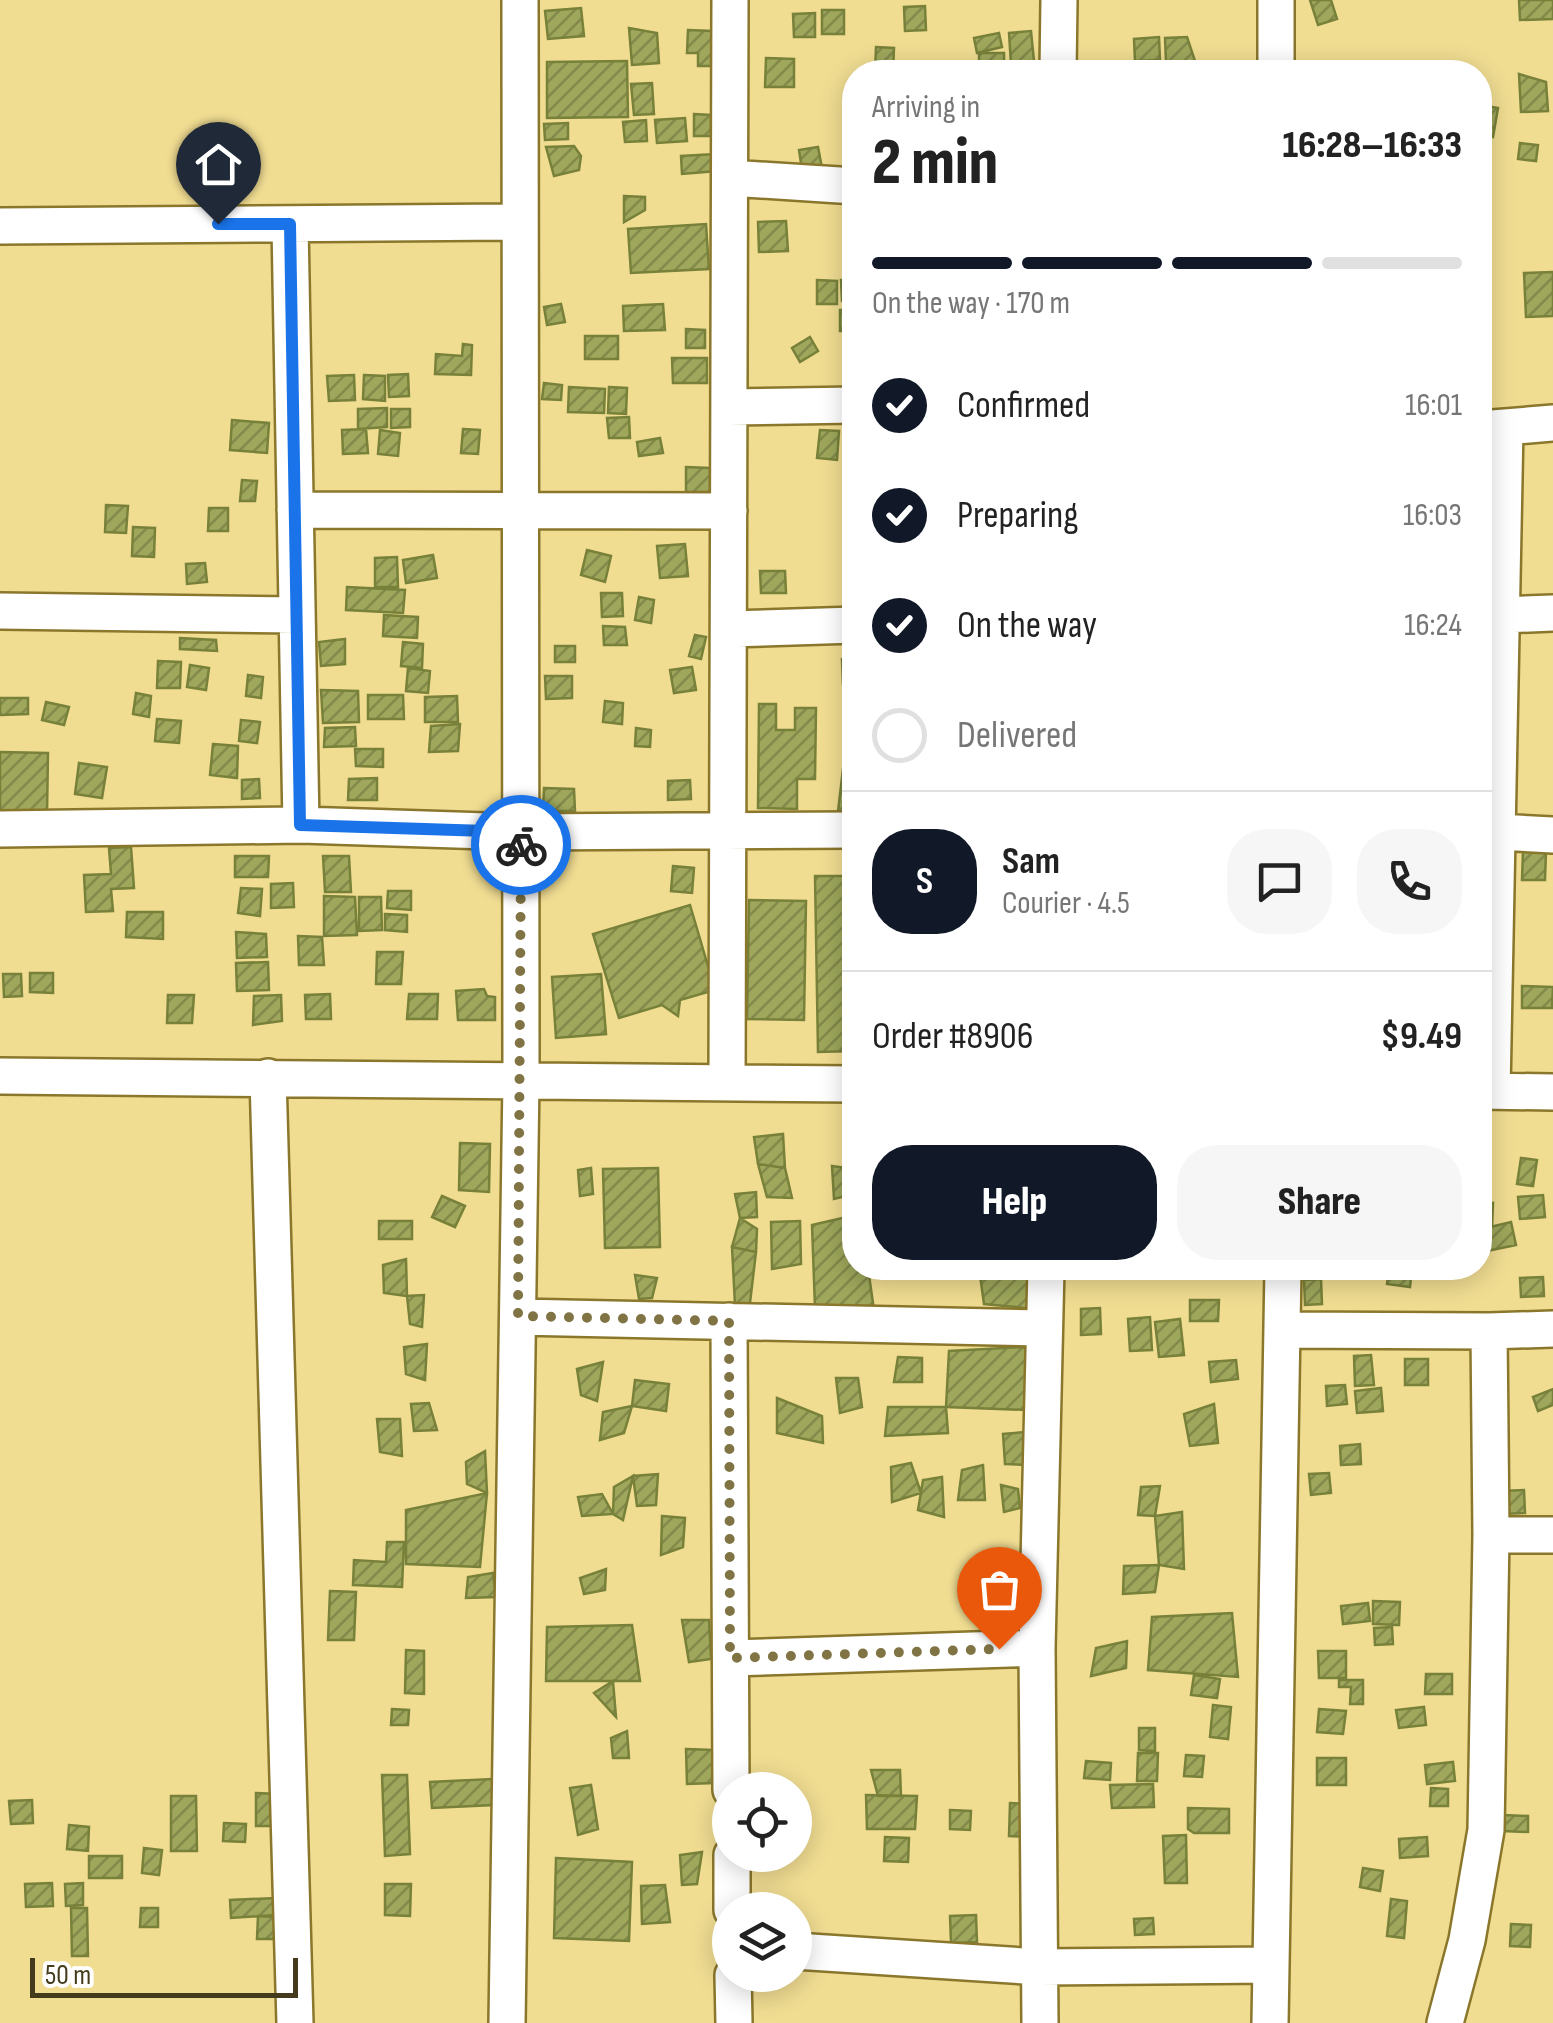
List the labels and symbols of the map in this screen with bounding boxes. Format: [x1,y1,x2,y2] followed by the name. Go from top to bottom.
[176,122,261,225] pin
[471,795,571,895] courier
[957,1547,1042,1650] pin
[30,1953,298,1998] scale bar

